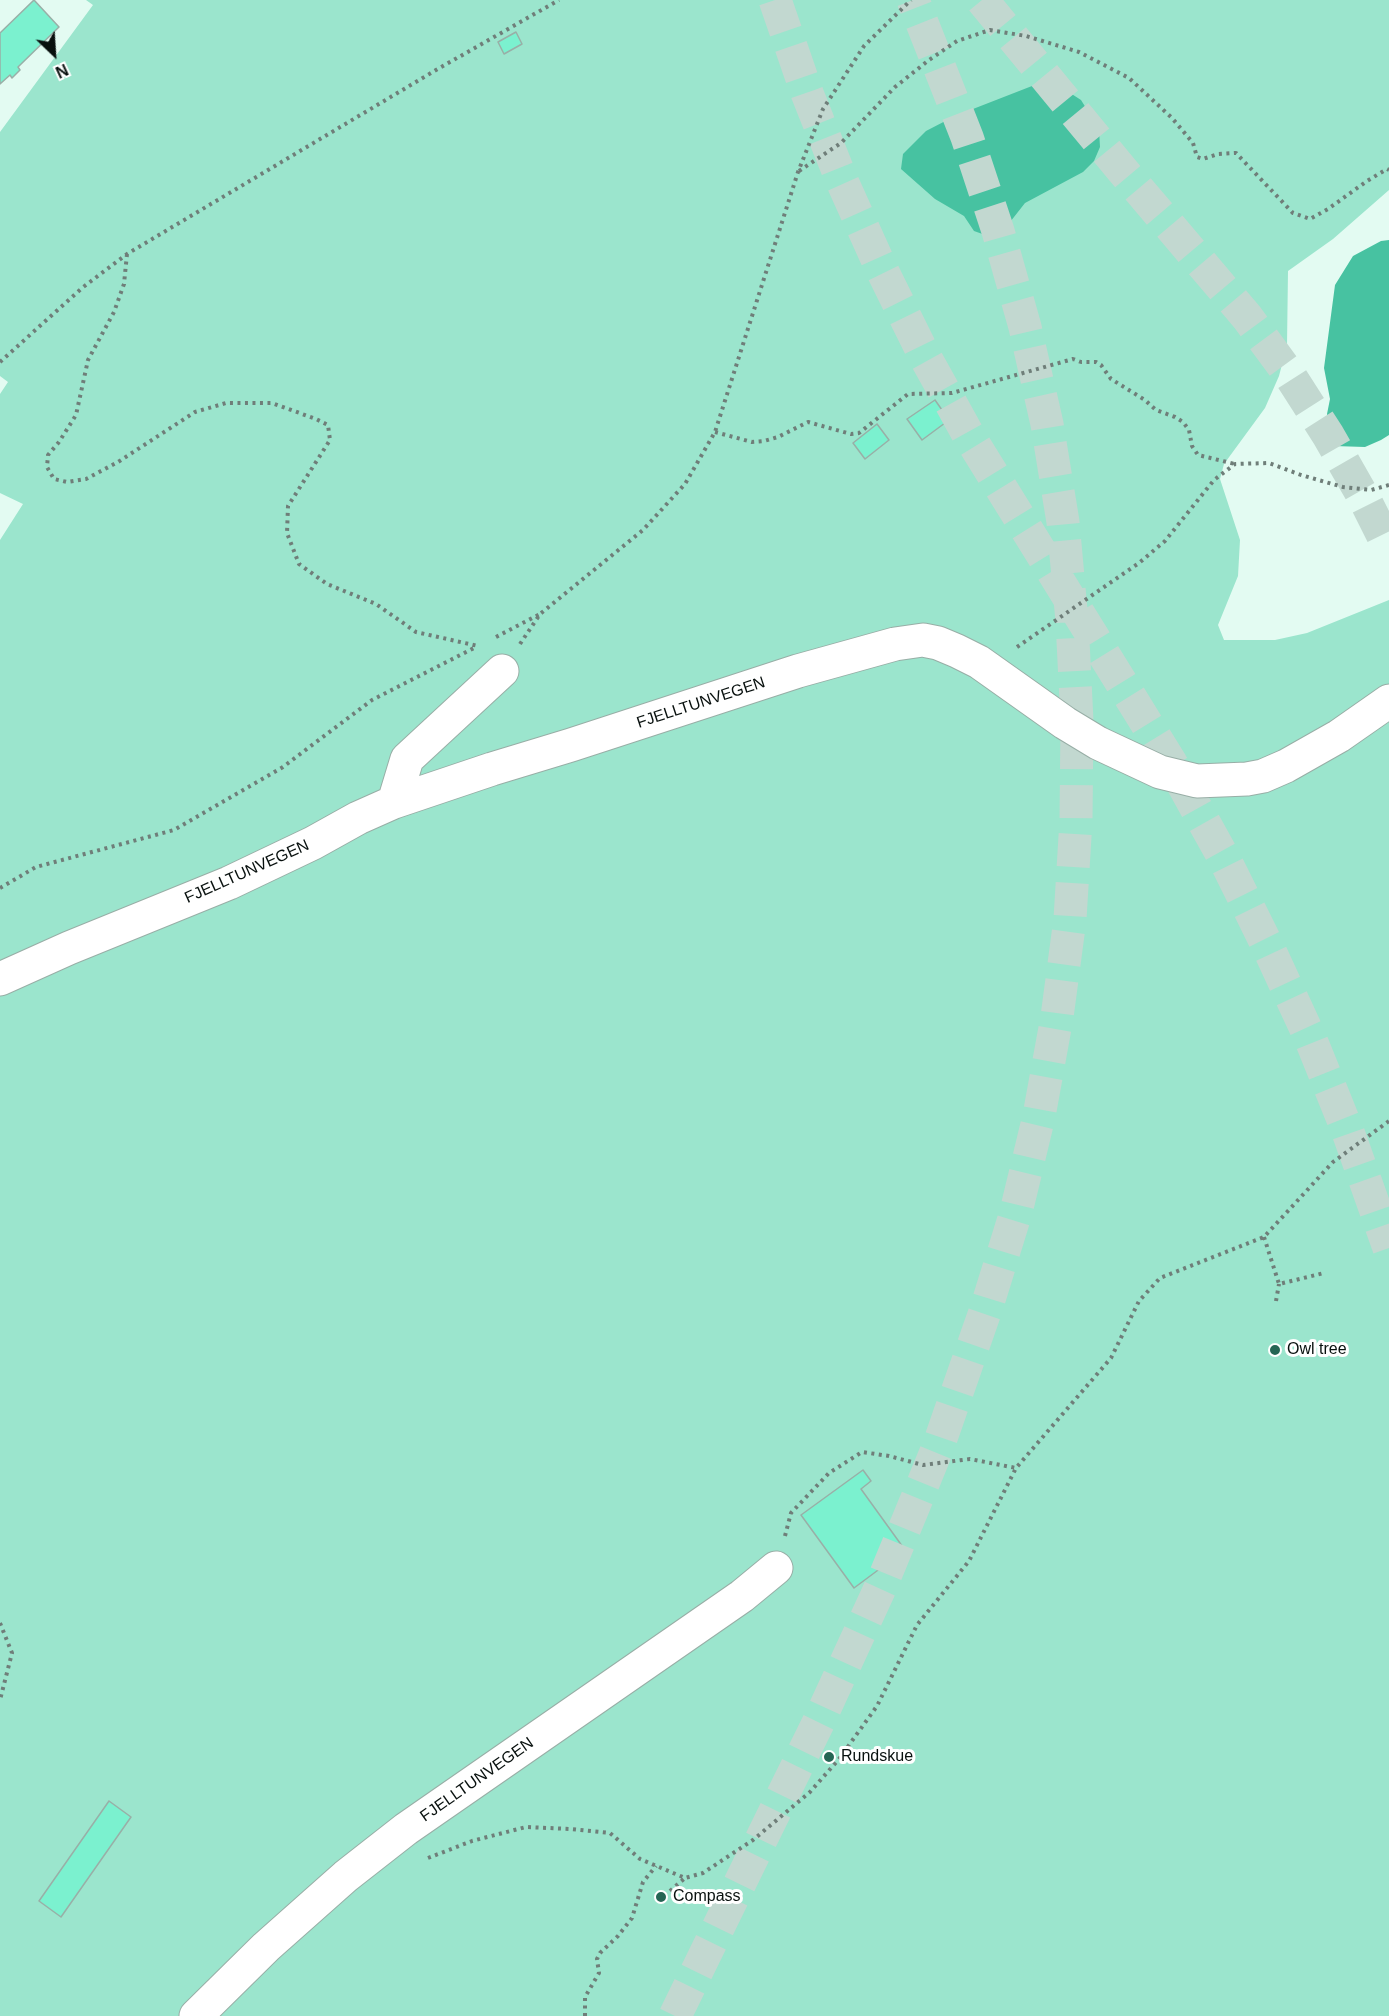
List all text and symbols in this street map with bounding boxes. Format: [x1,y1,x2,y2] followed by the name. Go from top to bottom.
[24,24,84,84] north arrow
[53,61,71,81] text: N
[634,673,768,733] street label: FJELLTUNVEGEN
[182,836,312,908] street label: FJELLTUNVEGEN
[1287,1340,1347,1360] place label: Owl tree
[1268,1343,1282,1357] marker: Owl tree
[417,1734,537,1826] street label: FJELLTUNVEGEN
[841,1747,913,1767] place label: Rundskue
[822,1750,836,1764] marker: Rundskue
[673,1887,741,1907] place label: Compass
[654,1890,668,1904] marker: Compass

